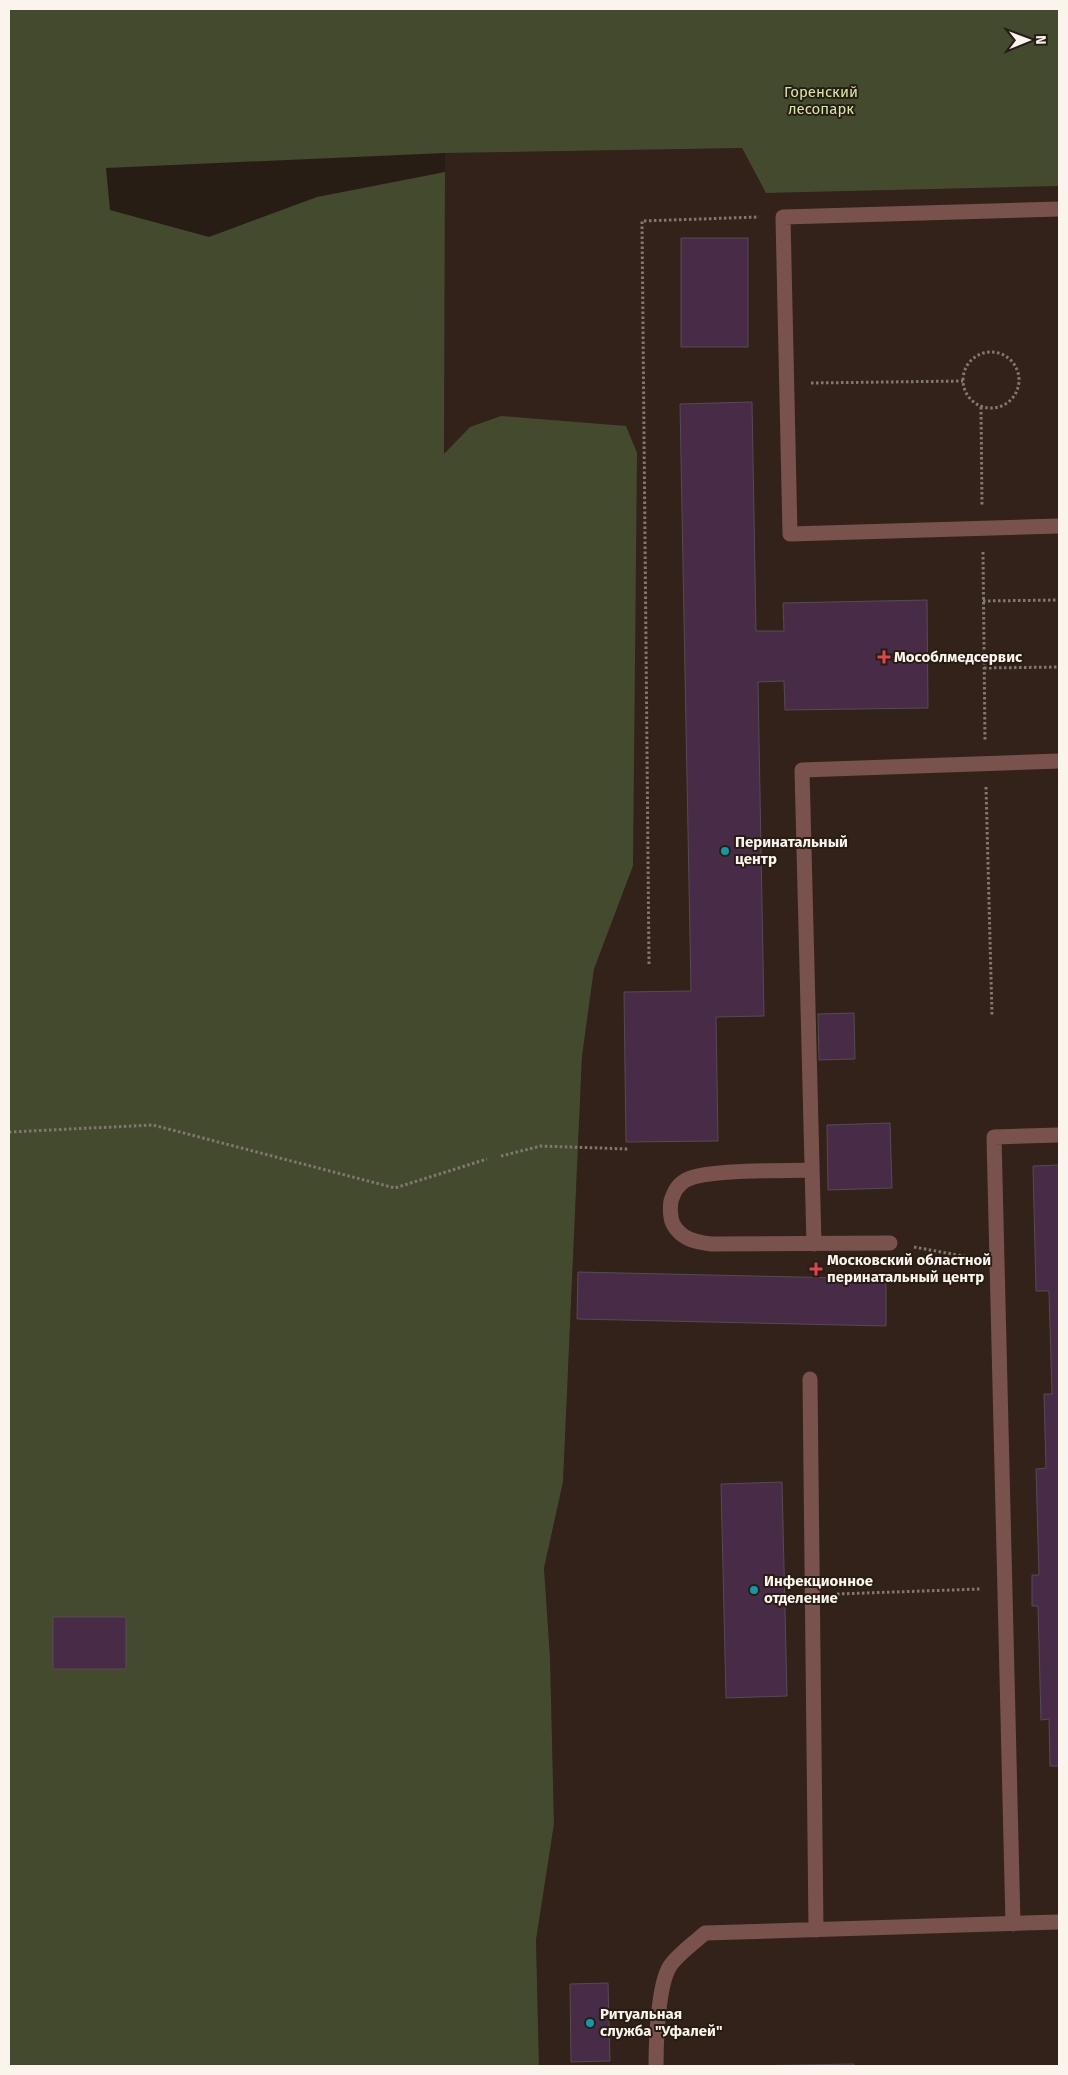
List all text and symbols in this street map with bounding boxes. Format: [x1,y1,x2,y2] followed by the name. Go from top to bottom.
[1003,15,1053,65] north arrow
[1032,35,1049,45] text: N
[784,83,858,118] park label: Горенский лесопарк
[894,648,1023,666] place label: Мособлмедсервис
[878,651,890,663] marker: Мособлмедсервис
[735,833,848,868] place label: Перинатальный центр
[719,845,731,857] marker: Перинатальный центр
[827,1251,991,1286] place label: Московский областной перинатальный центр
[809,1262,823,1276] marker: Московский областной перинатальный центр
[764,1572,873,1607] place label: Инфекционное отделение
[748,1584,760,1596] marker: Инфекционное отделение
[600,2005,723,2040] place label: Ритуальная служба "Уфалей"
[584,2017,596,2029] marker: Ритуальная служба "Уфалей"

